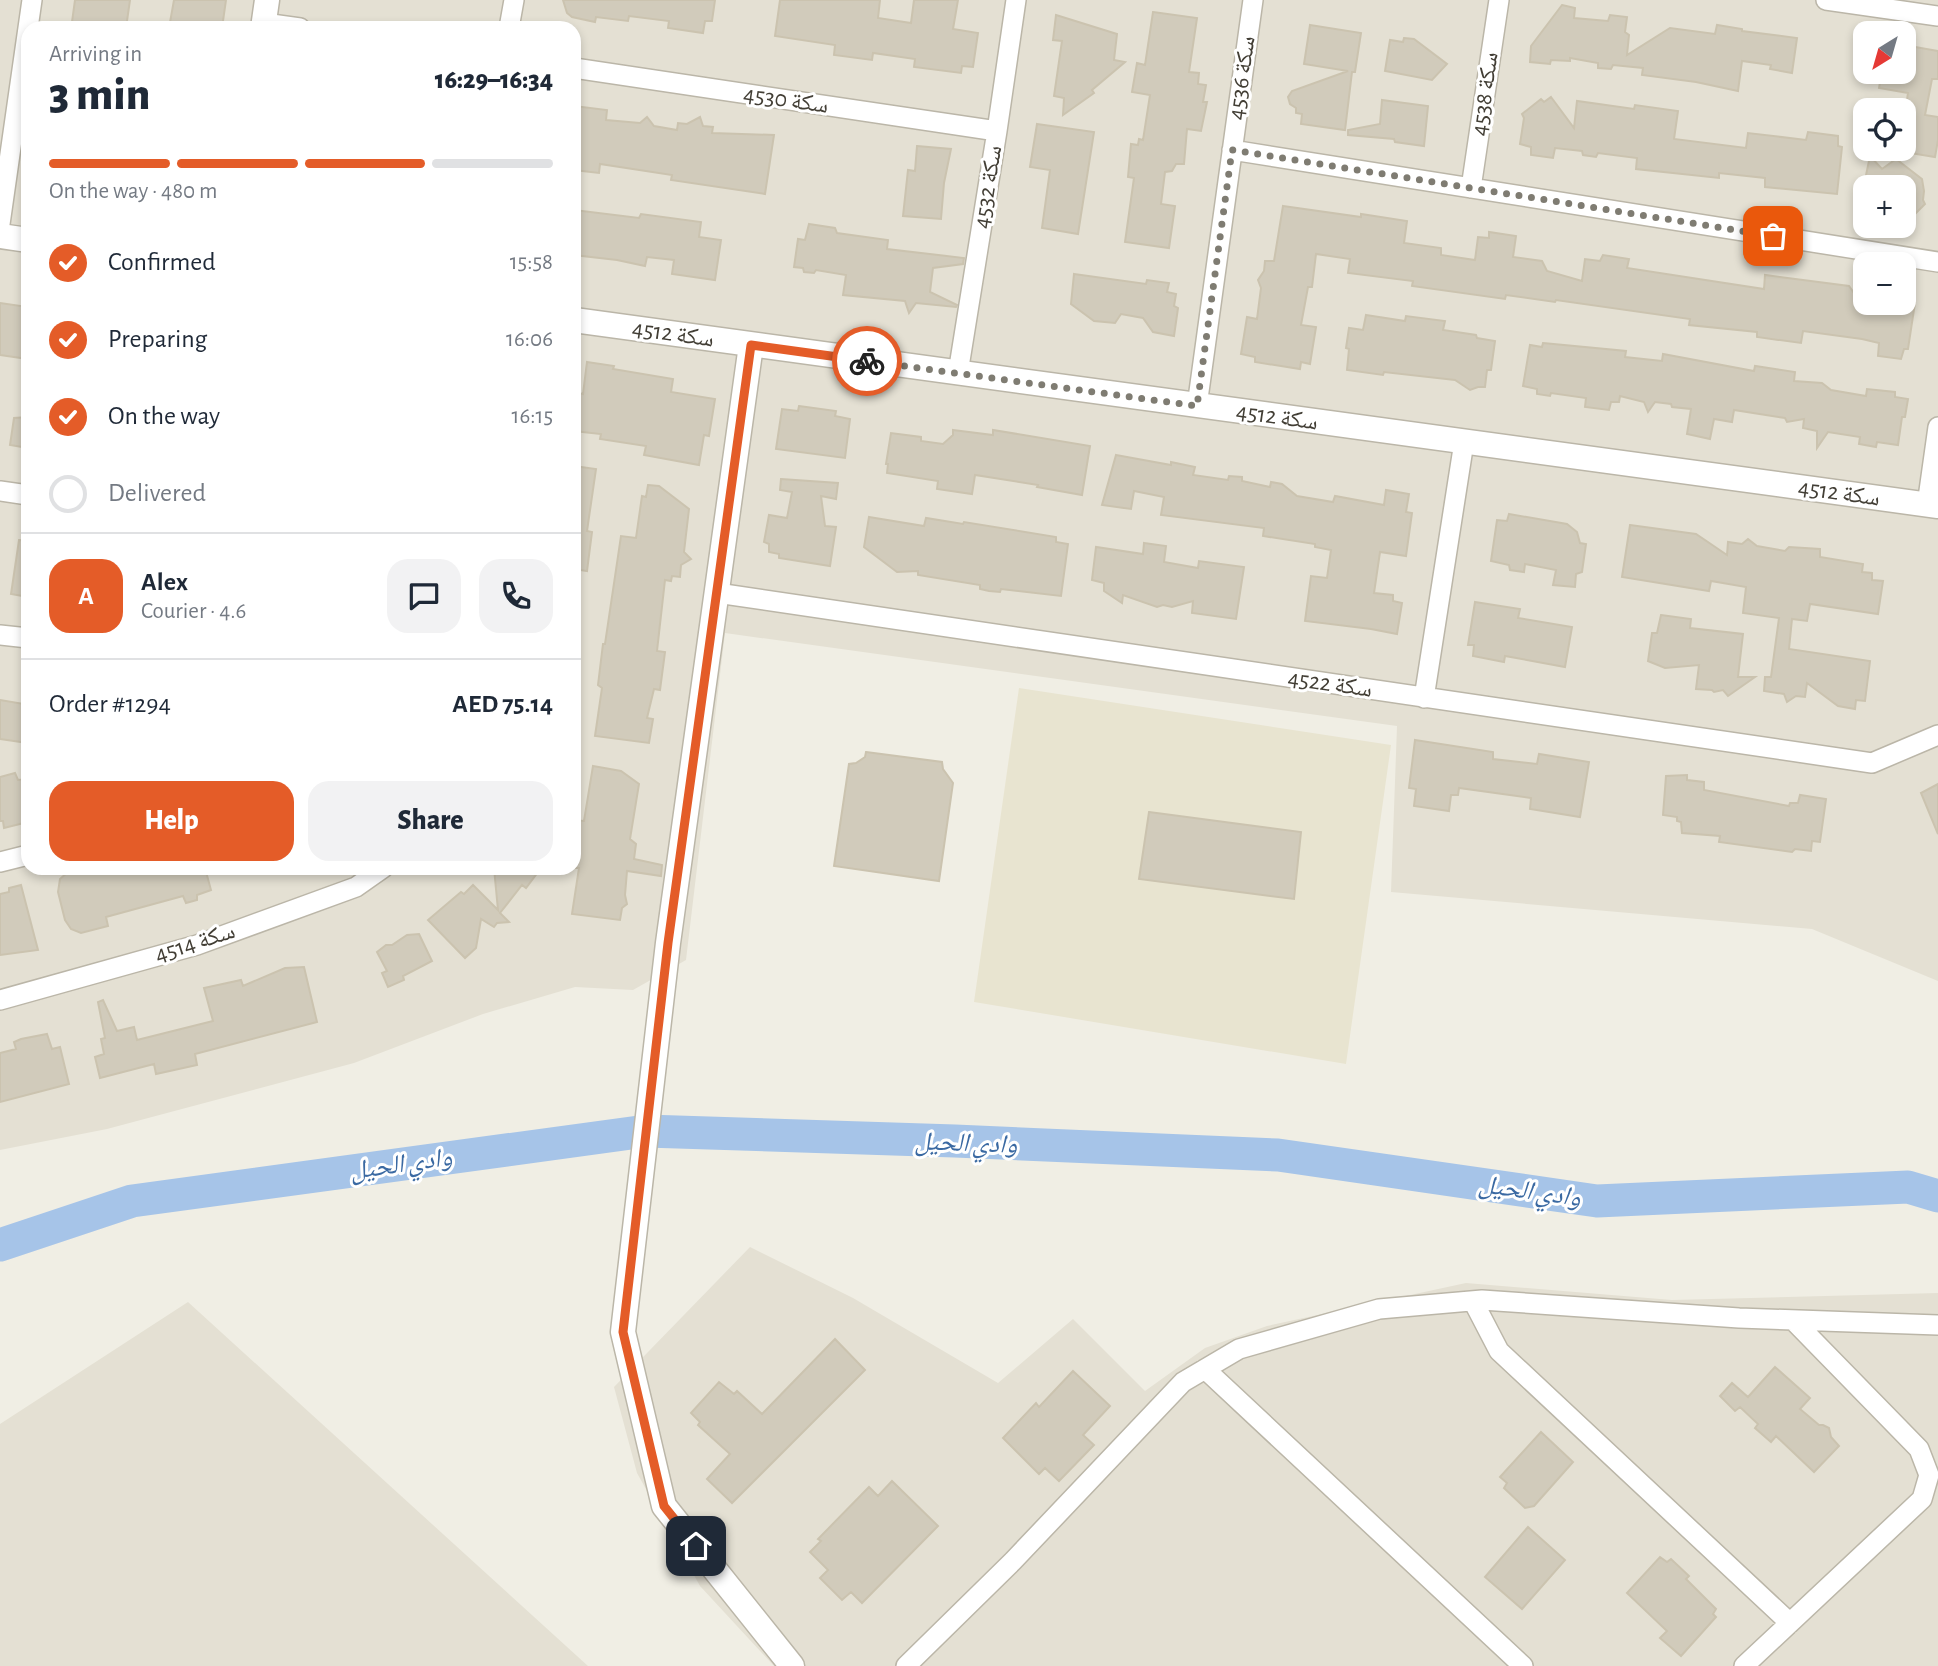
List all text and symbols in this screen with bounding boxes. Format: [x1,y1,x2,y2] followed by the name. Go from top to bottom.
[1853,21,1916,84] north arrow
[1853,21,1916,315] map controls
[1224,35,1260,121] street label: سكة 4536
[49,43,142,66] text: Arriving in
[1467,51,1503,137] street label: سكة 4538
[435,67,553,93] text: 16:29–16:34
[49,72,150,118] text: 3 min
[742,82,830,118] street label: سكة 4530
[1853,98,1916,161] button: locate
[970,144,1006,230] street label: سكة 4532
[1853,175,1916,238] button: +
[49,180,217,203] text: On the way · 480 m
[1743,206,1803,266] pin
[1754,217,1792,255] icon: bag
[49,244,87,282] icon: check
[108,249,216,275] text: Confirmed
[510,251,553,274] text: 15:58
[1853,252,1916,315] button: −
[631,316,715,352] street label: سكة 4512
[49,321,87,359] icon: check
[108,326,207,352] text: Preparing
[832,326,902,396] courier
[506,328,553,351] text: 16:06
[848,342,886,380] icon: bike
[49,398,87,436] icon: check
[1235,399,1319,435] street label: سكة 4512
[108,403,220,429] text: On the way
[511,405,553,428] text: 16:15
[1797,475,1881,511] street label: سكة 4512
[108,480,206,506] text: Delivered
[387,559,461,633] button: chat
[479,559,553,633] button: phone
[141,569,188,595] text: Alex
[78,583,94,609] text: A
[141,600,246,623] text: Courier · 4.6
[1286,666,1374,702] street label: سكة 4522
[49,691,171,717] text: Order #1294
[452,691,553,717] text: AED 75.14
[49,781,294,861] button: Help
[308,781,553,861] button: Share
[152,919,238,967] street label: سكة 4514
[914,1128,1018,1164] water label: وادي الحيل
[348,1144,455,1191] water label: وادي الحيل
[1476,1171,1583,1218] water label: وادي الحيل
[666,1516,726,1576] pin
[677,1527,715,1565] icon: home

